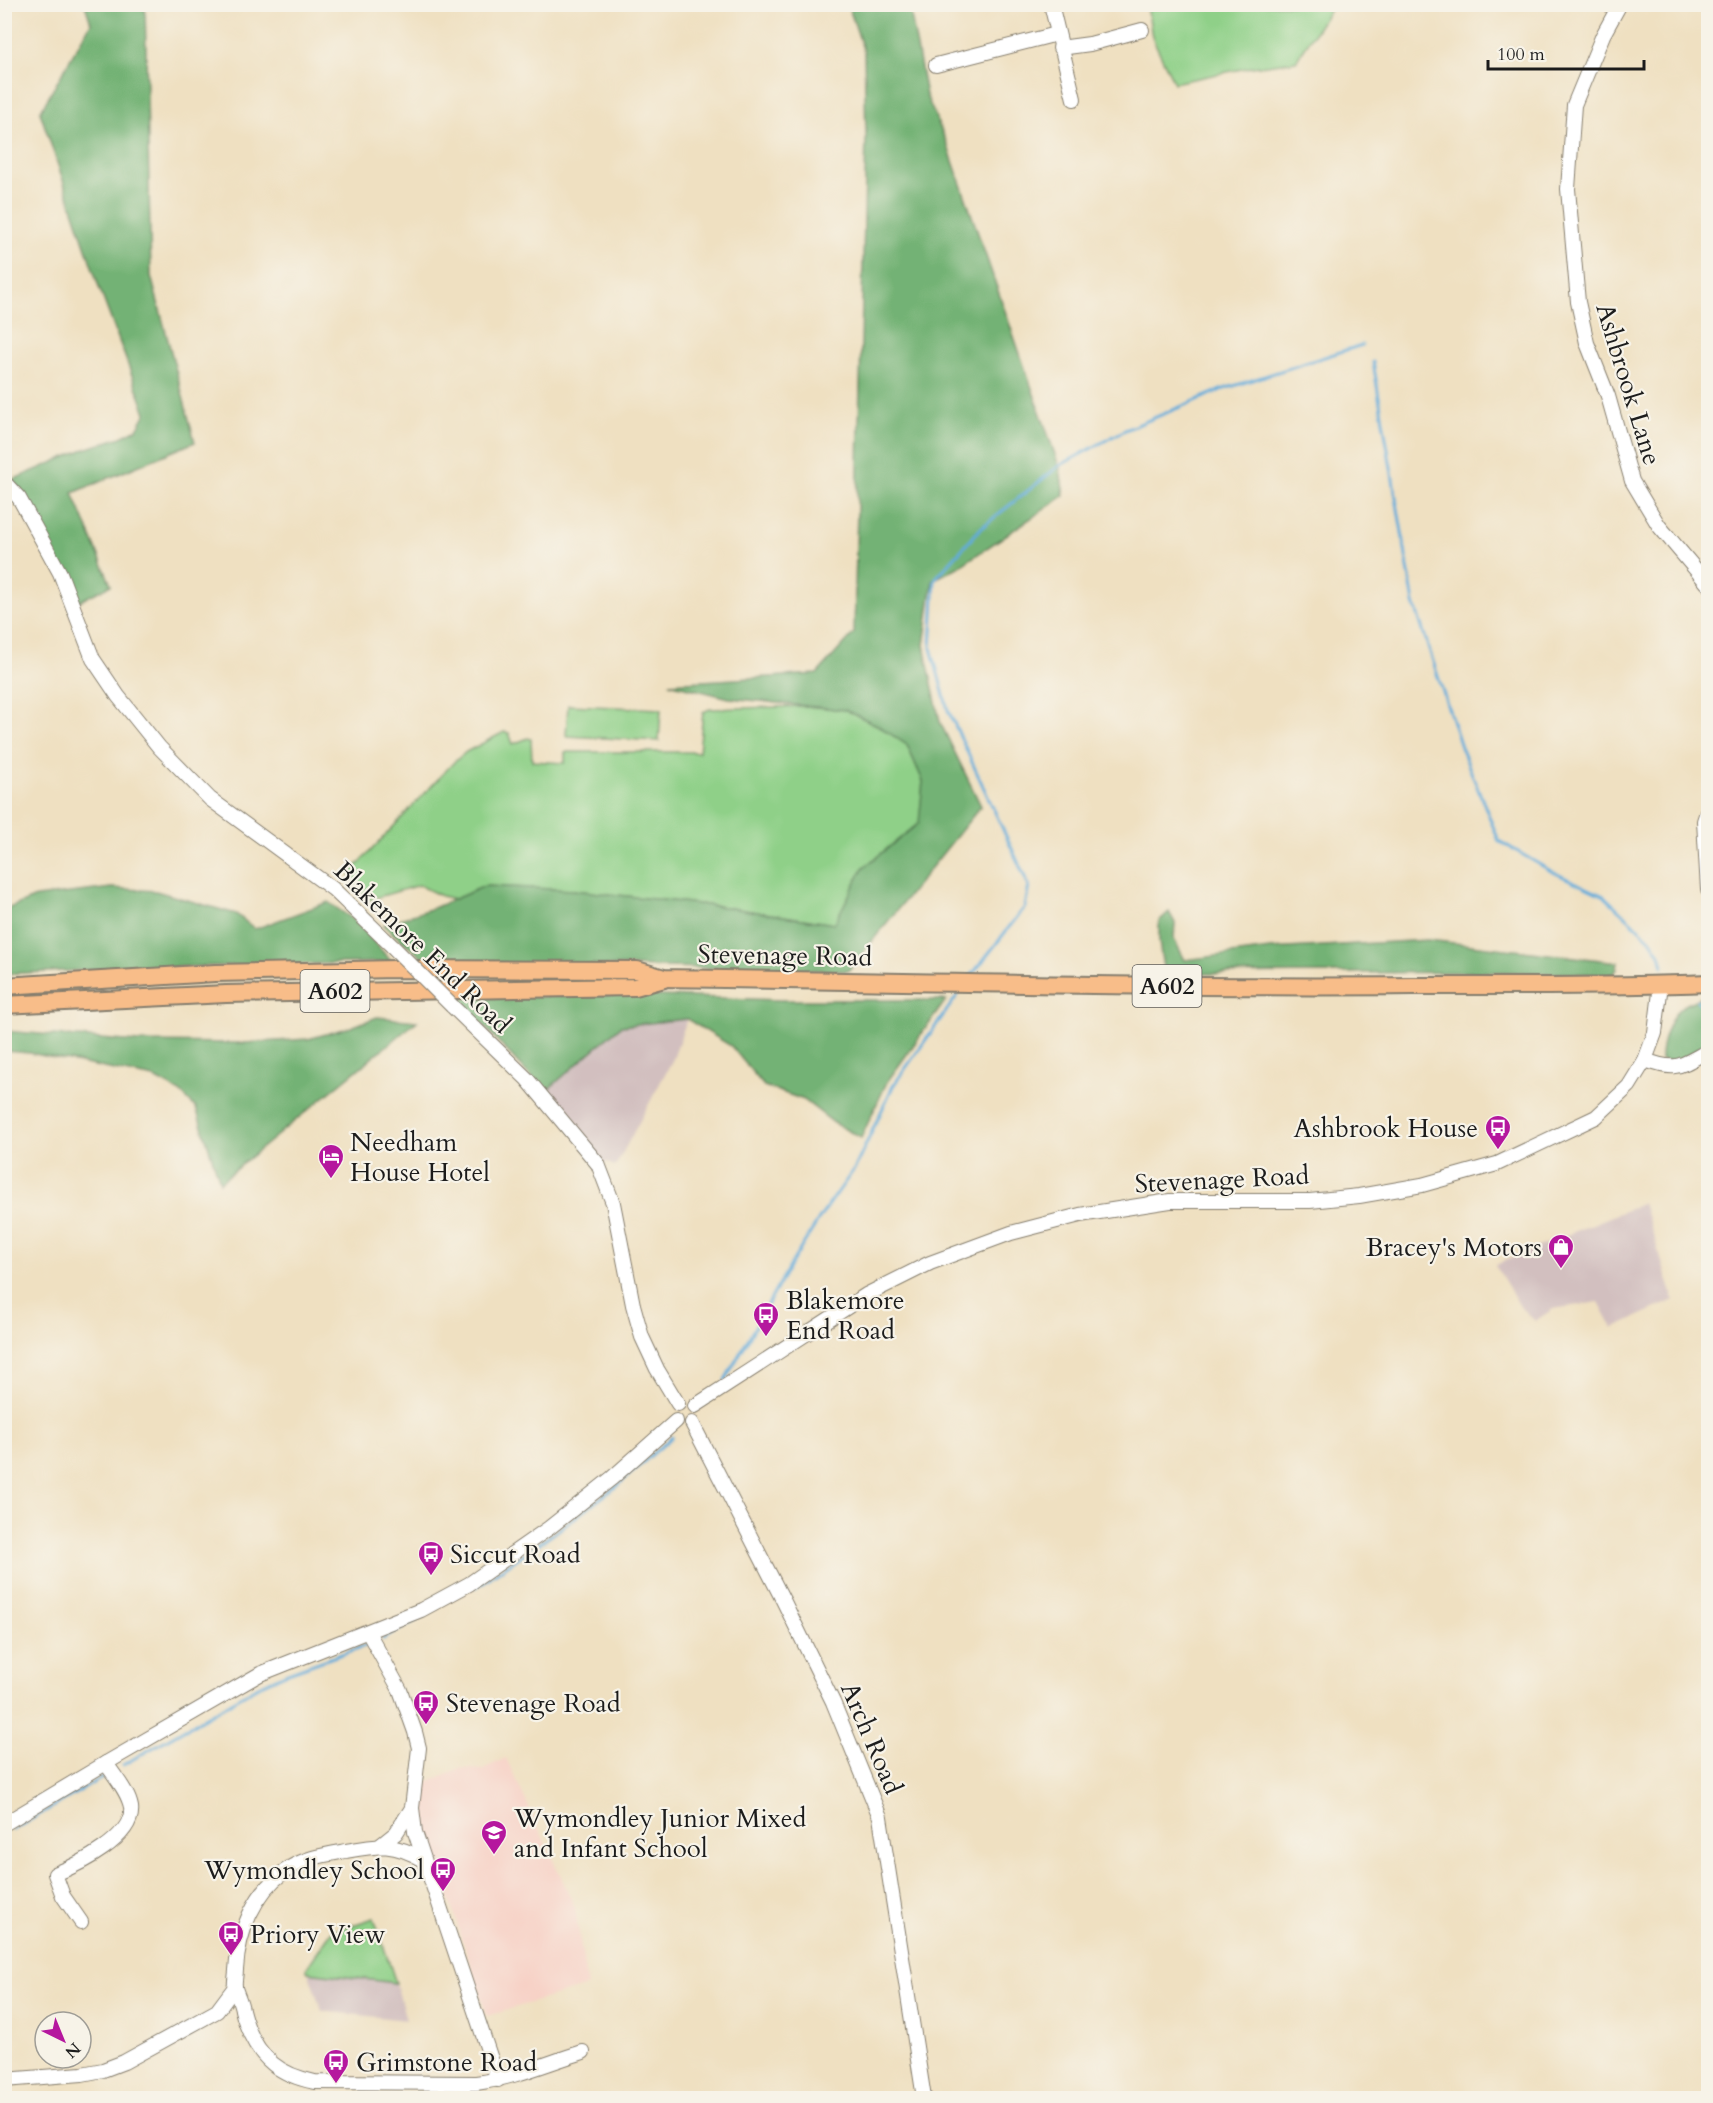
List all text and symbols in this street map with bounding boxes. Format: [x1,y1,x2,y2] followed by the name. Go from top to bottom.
[1488,33,1644,71] scale bar
[1497,42,1545,67] text: 100 m
[1587,299,1670,469] street label: Ashbrook Lane
[326,853,519,1041] street label: Blakemore End Road
[697,936,873,975] street label: Stevenage Road
[1132,965,1202,1007] road number: A602
[300,970,370,1012] road number: A602
[1294,1111,1478,1146] place label: Ashbrook House
[1483,1113,1513,1151] bus stop icon: Ashbrook House
[350,1125,490,1190] place label: Needham House Hotel
[316,1142,346,1180] hotel icon: Needham House Hotel
[1134,1157,1310,1202] street label: Stevenage Road
[1366,1230,1542,1265] place label: Bracey's Motors
[1546,1232,1576,1270] shop icon: Bracey's Motors
[786,1283,905,1348] place label: Blakemore End Road
[751,1300,781,1338] bus stop icon: Blakemore End Road
[450,1537,581,1572] place label: Siccut Road
[416,1539,446,1577] bus stop icon: Siccut Road
[832,1677,911,1800] street label: Arch Road
[446,1686,621,1721] place label: Stevenage Road
[411,1688,441,1726] bus stop icon: Stevenage Road
[513,1801,806,1866] place label: Wymondley Junior Mixed and Infant School
[479,1818,509,1856] school or university icon: Wymondley Junior Mixed and Infant School
[203,1853,424,1888] place label: Wymondley School
[428,1855,458,1893] bus stop icon: Wymondley School
[250,1917,386,1952] place label: Priory View
[216,1919,246,1957] bus stop icon: Priory View
[33,2010,93,2070] north arrow
[60,2037,85,2063] text: N
[356,2045,537,2080] place label: Grimstone Road
[321,2047,351,2085] bus stop icon: Grimstone Road

